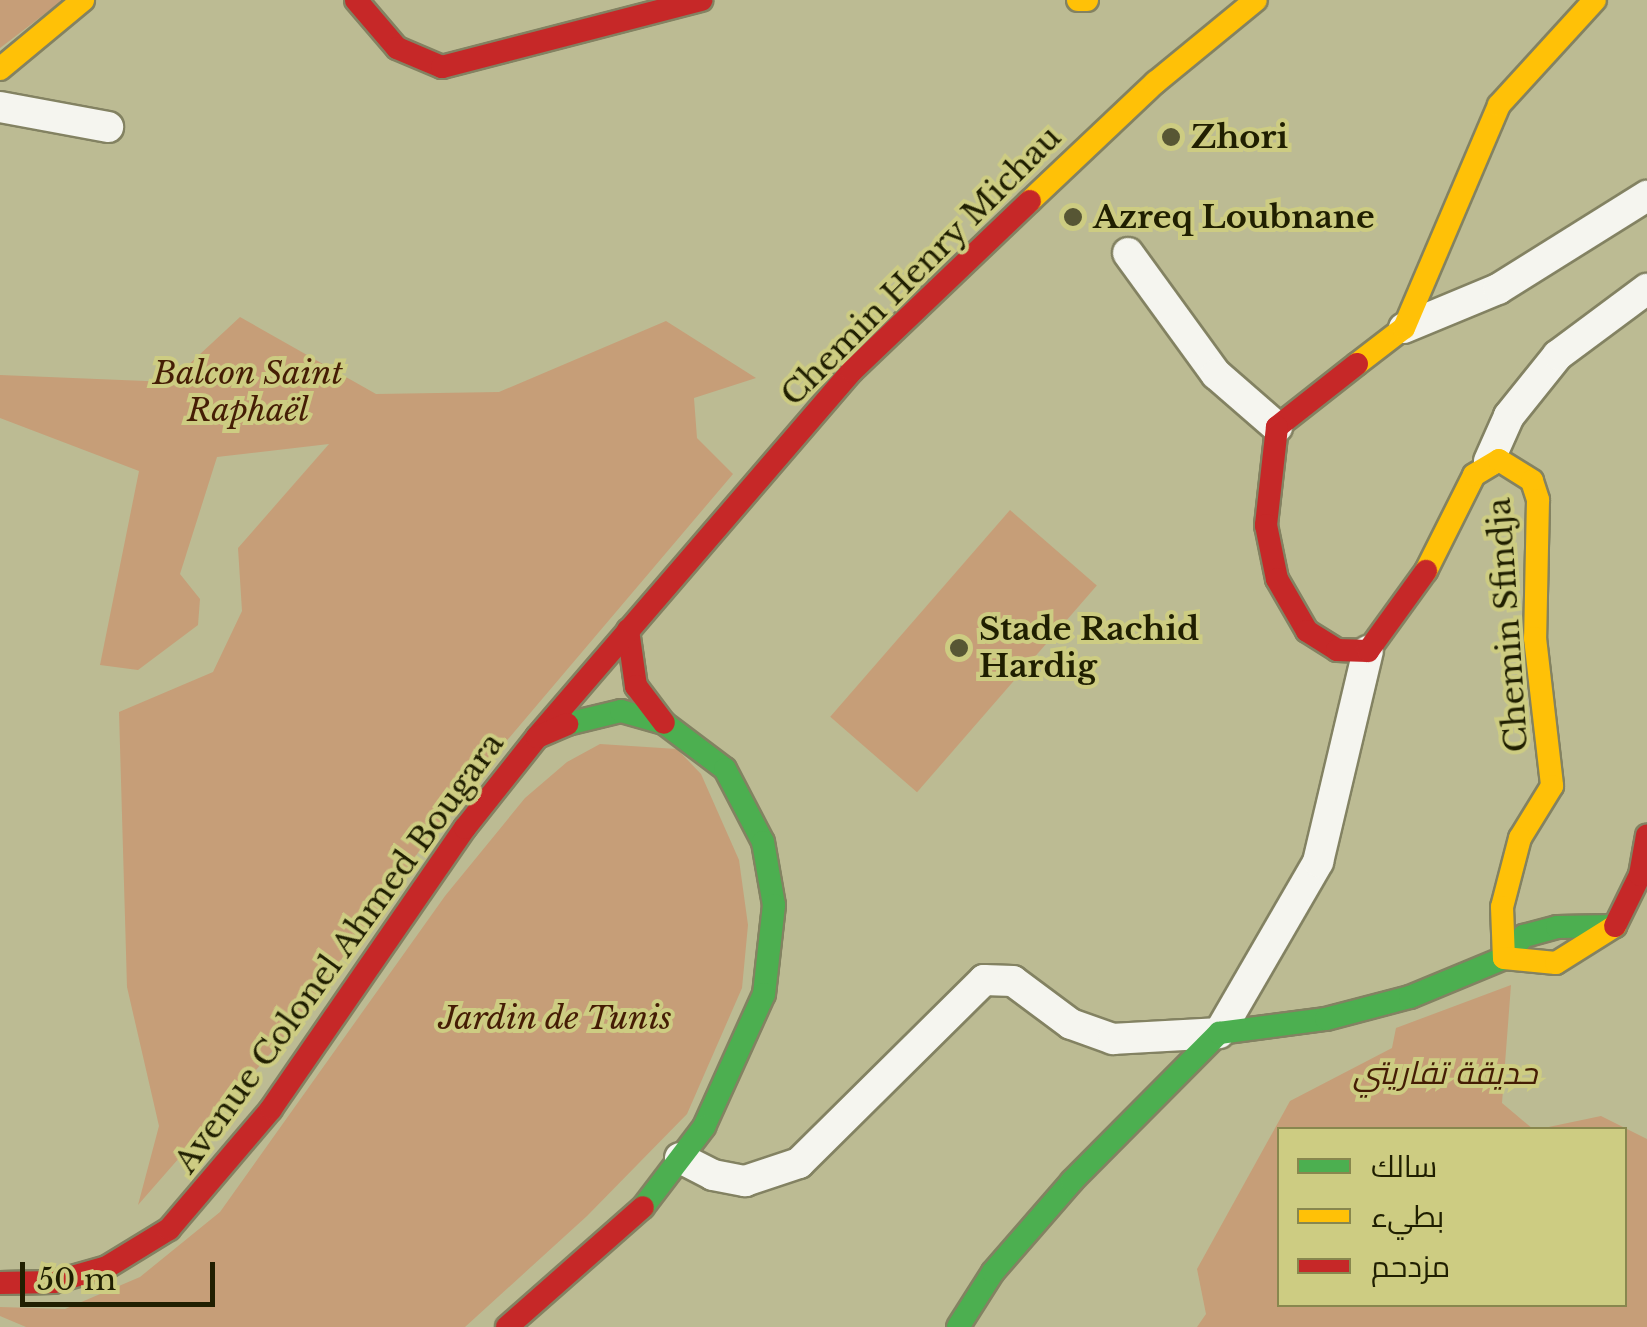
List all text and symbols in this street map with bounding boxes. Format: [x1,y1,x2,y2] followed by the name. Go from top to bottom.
[773,118,1069,414] street label: Chemin Henry Michau
[1191,118,1288,156] place label: Zhori
[1160,126,1182,148] marker: Zhori
[1093,198,1375,236] place label: Azreq Loubnane
[1062,206,1084,228] marker: Azreq Loubnane
[152,355,344,430] park label: Balcon Saint Raphaël
[1480,496,1536,754] street label: Chemin Sfindja
[979,611,1199,686] place label: Stade Rachid Hardig
[948,637,970,659] marker: Stade Rachid Hardig
[166,725,512,1181] street label: Avenue Colonel Ahmed Bougara
[437,999,673,1037] park label: Jardin de Tunis
[1353,1054,1537,1092] park label: حديقة تفاريتي
[1277,1127,1627,1307] legend
[1371,1148,1437,1185] text: سالك
[1371,1198,1444,1235] text: بطيء
[25,1242,220,1304] scale bar
[1371,1248,1450,1285] text: مزدحم
[37,1261,116,1298] text: 50 m

